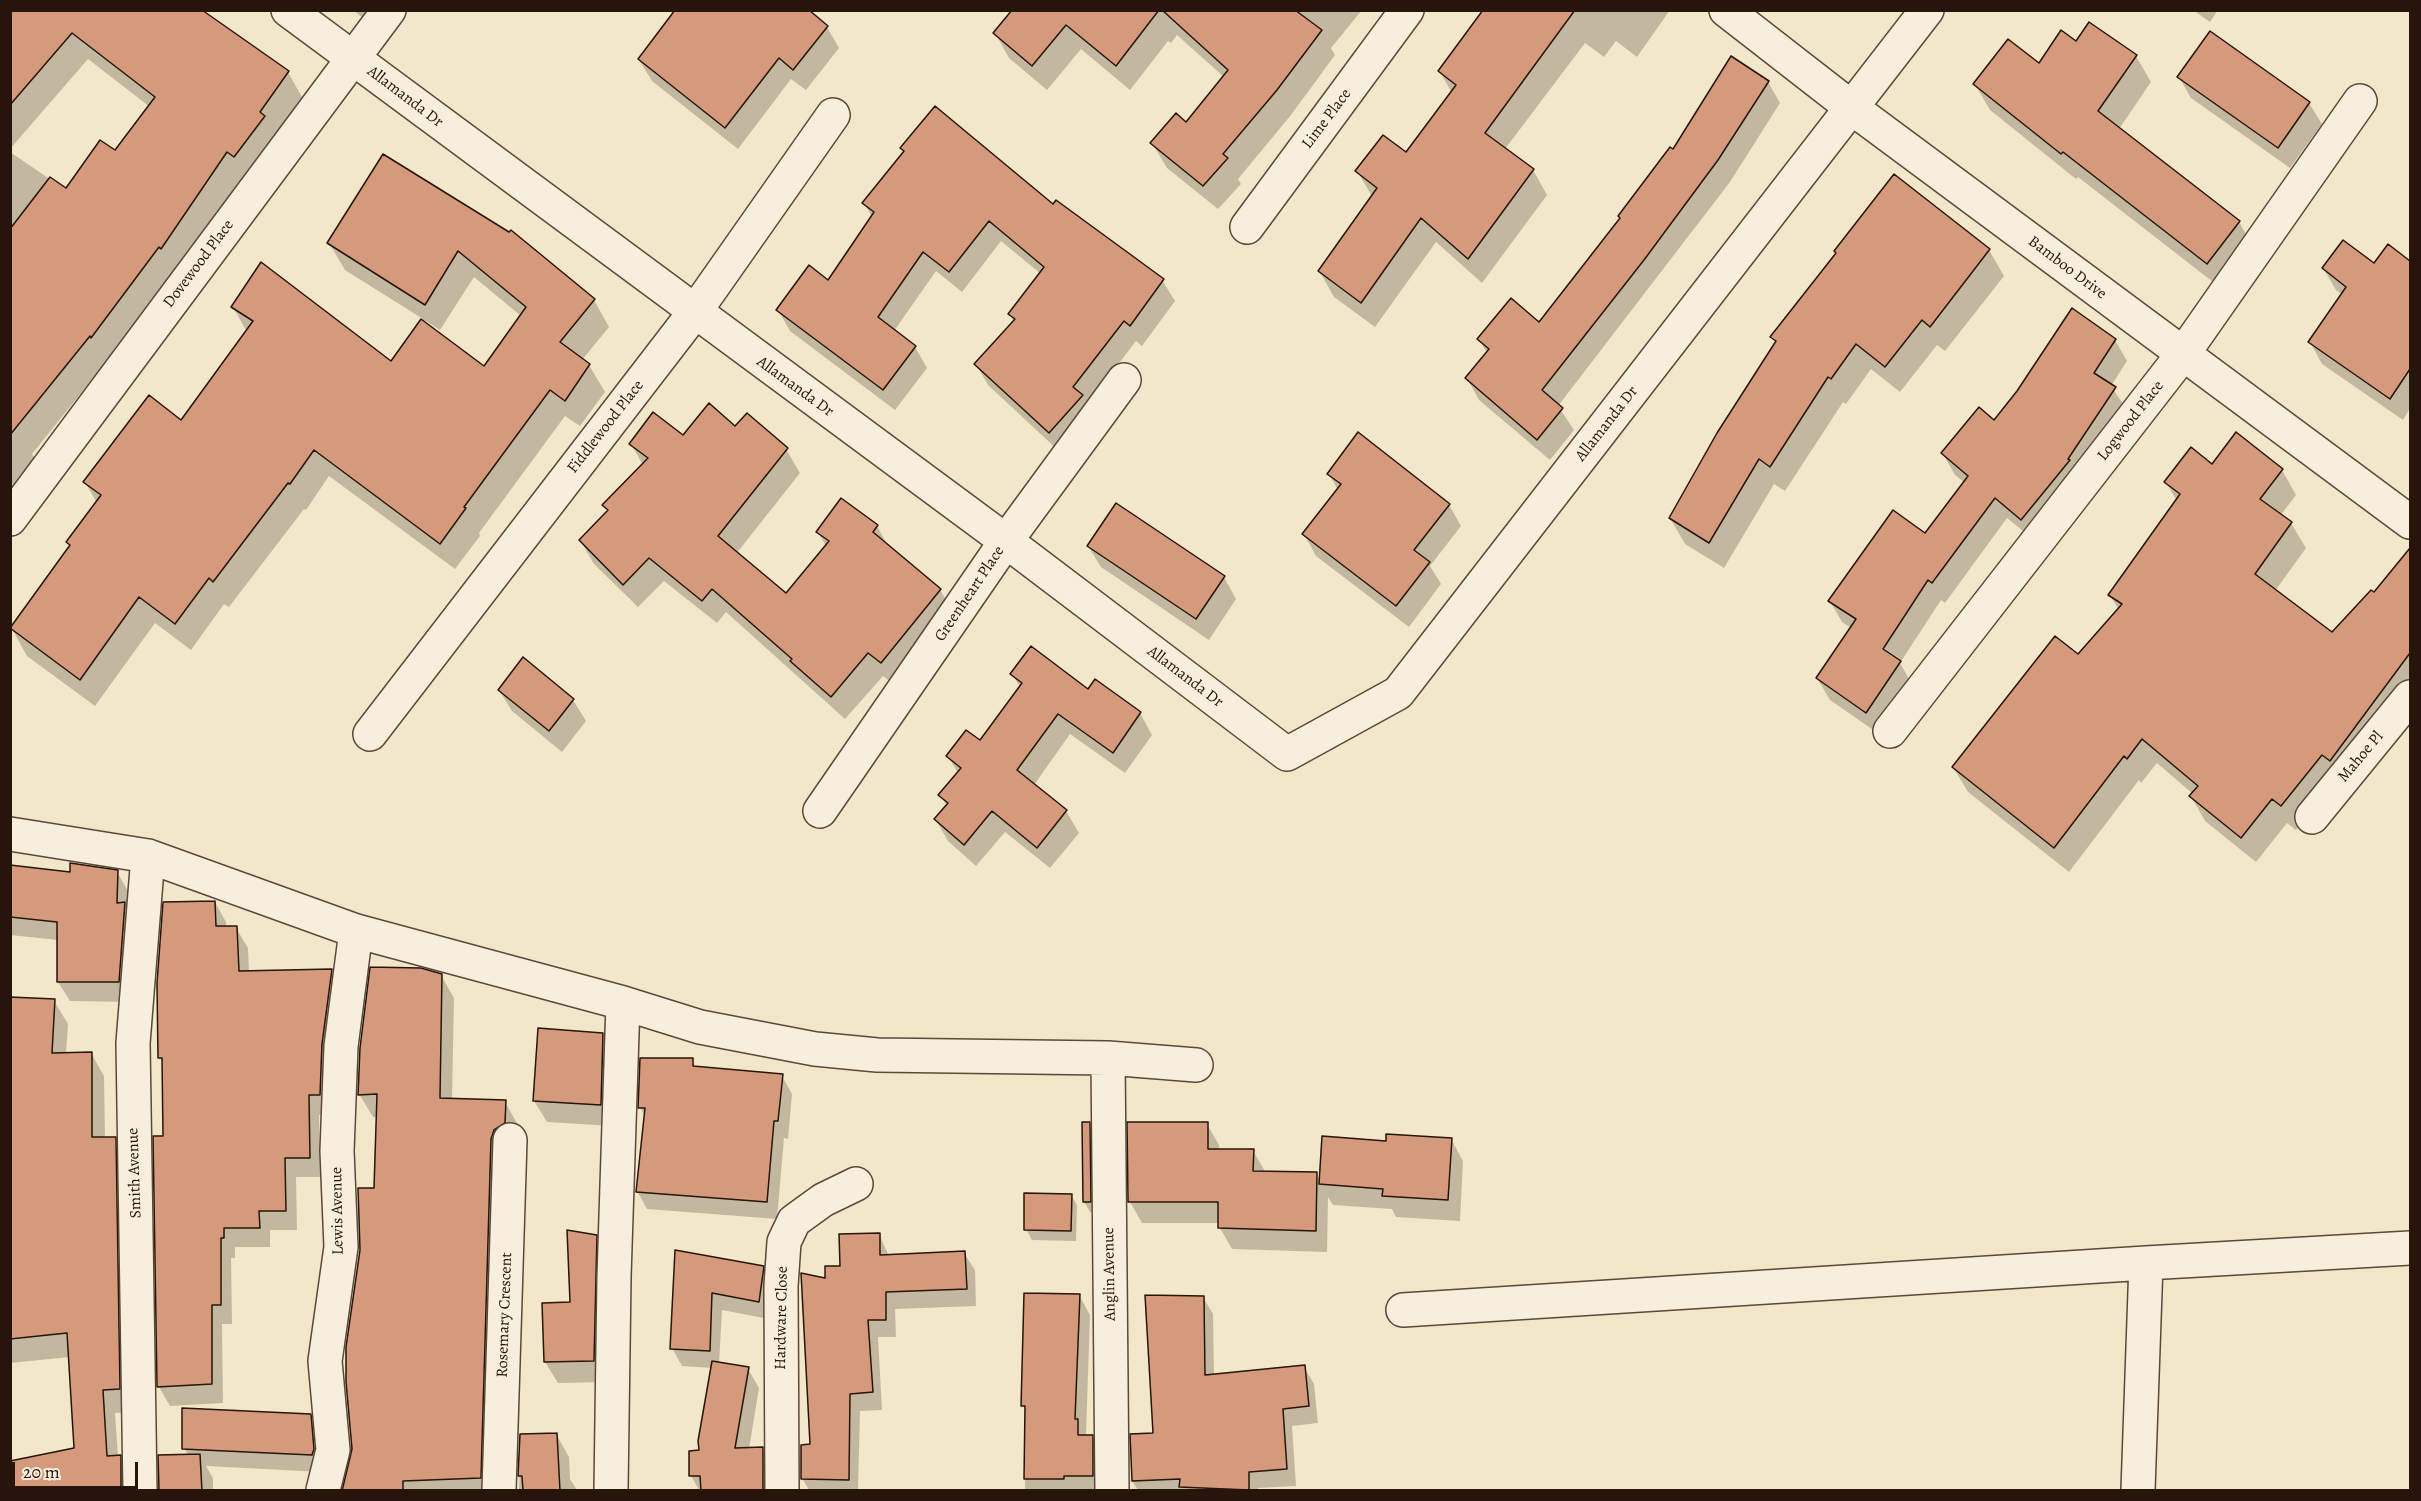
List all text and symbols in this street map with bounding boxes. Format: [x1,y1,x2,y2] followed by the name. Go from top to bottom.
[363,62,447,132] street label: Allamanda Dr
[1298,85,1356,153] street label: Lime Place
[160,216,238,312] street label: Dovewood Place
[2024,232,2110,304] street label: Bamboo Drive
[753,353,837,421] street label: Allamanda Dr
[564,376,648,478] street label: Fiddlewood Place
[2094,377,2168,465] street label: Logwood Place
[1572,382,1642,466] street label: Allamanda Dr
[931,543,1009,645] street label: Greenheart Place
[1143,642,1227,712] street label: Allamanda Dr
[2334,728,2388,786] street label: Mahoe Pl
[124,1127,146,1219] street label: Smith Avenue
[328,1167,348,1255] street label: Lewis Avenue
[1100,1227,1120,1321] street label: Anglin Avenue
[493,1252,517,1378] street label: Rosemary Crescent
[771,1266,793,1370] street label: Hardware Close
[15,1450,141,1488] scale bar
[23,1460,60,1484] text: 20 m

